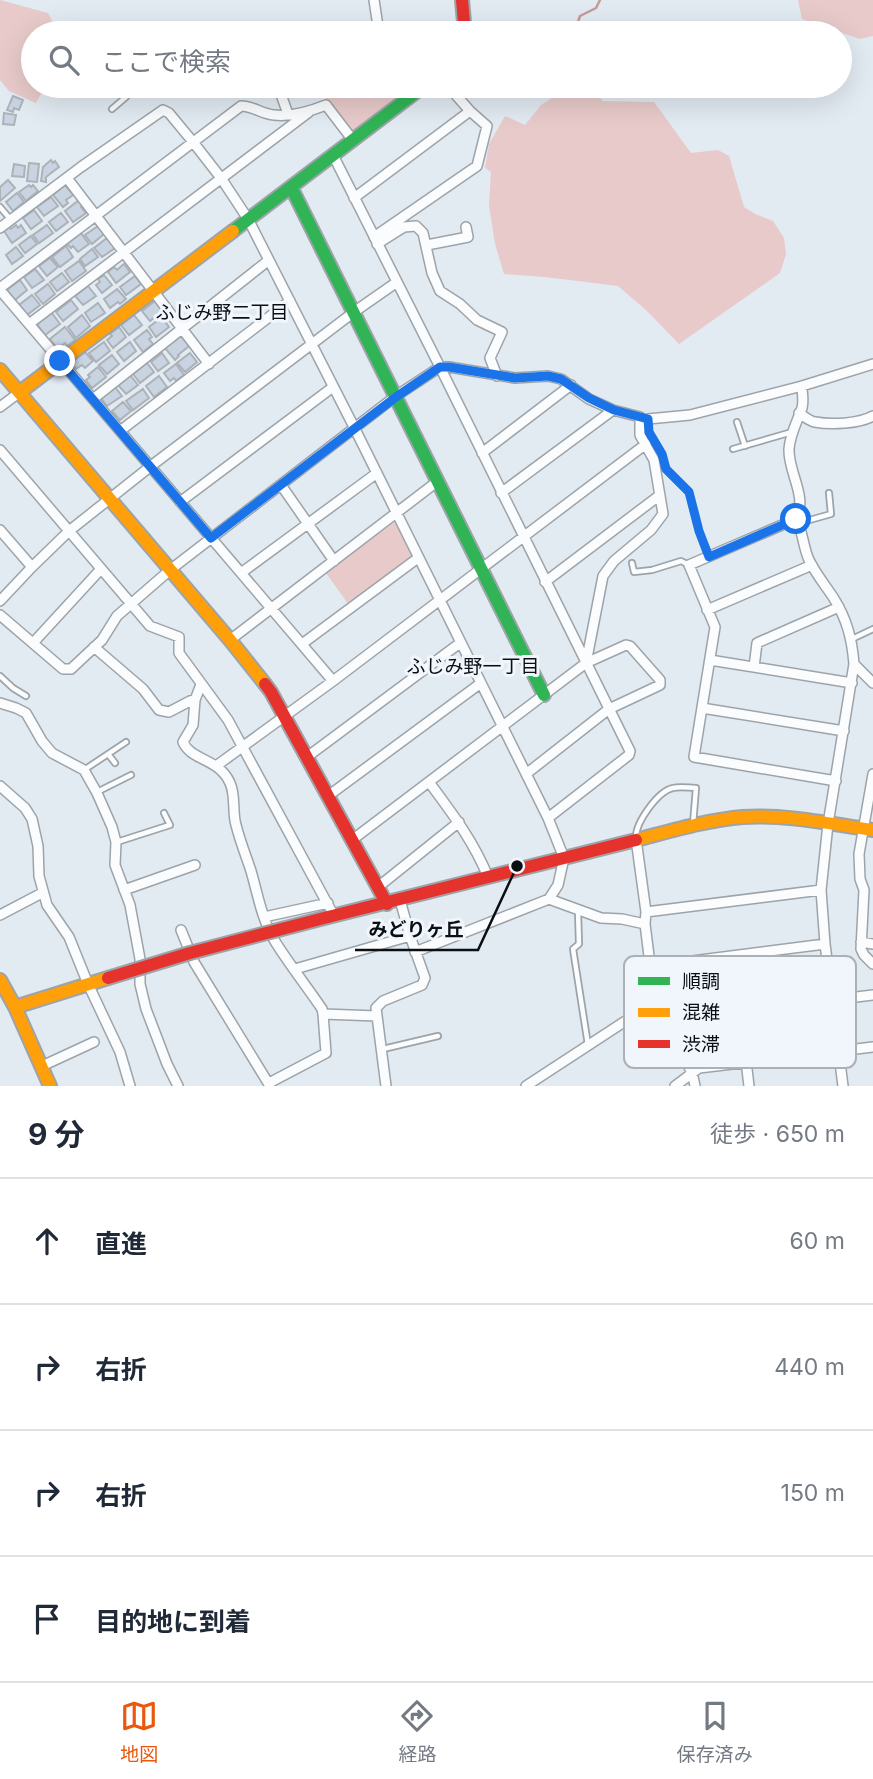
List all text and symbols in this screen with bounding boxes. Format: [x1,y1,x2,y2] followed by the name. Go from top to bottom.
[21,21,852,98] search box
[45,41,83,79] icon: search
[101,46,231,77] text: ここで検索
[155,301,289,324] district label: ふじみ野二丁目
[44,345,75,376] route end
[780,503,811,534] route start
[406,655,540,678] district label: ふじみ野一丁目
[355,910,478,950] callout: みどりヶ丘
[368,918,464,941] text: みどりヶ丘
[624,956,856,1068] legend
[682,970,720,993] text: 順調
[682,1001,720,1024] text: 混雑
[682,1033,720,1056] text: 渋滞
[28,1116,85,1152] text: 9 分
[710,1120,845,1148] text: 徒歩 · 650 m
[28,1222,66,1260] icon: ahead
[790,1227,845,1255] text: 60 m
[95,1228,147,1259] text: 直進
[28,1348,66,1386] icon: right
[774,1353,845,1381] text: 440 m
[95,1354,147,1385] text: 右折
[28,1474,66,1512] icon: right
[781,1479,845,1507] text: 150 m
[95,1480,147,1511] text: 右折
[28,1600,66,1638] icon: arrive
[95,1606,251,1637] text: 目的地に到着
[120,1697,158,1766] tab: 地図
[398,1697,437,1766] tab: 経路
[677,1697,753,1766] tab: 保存済み

